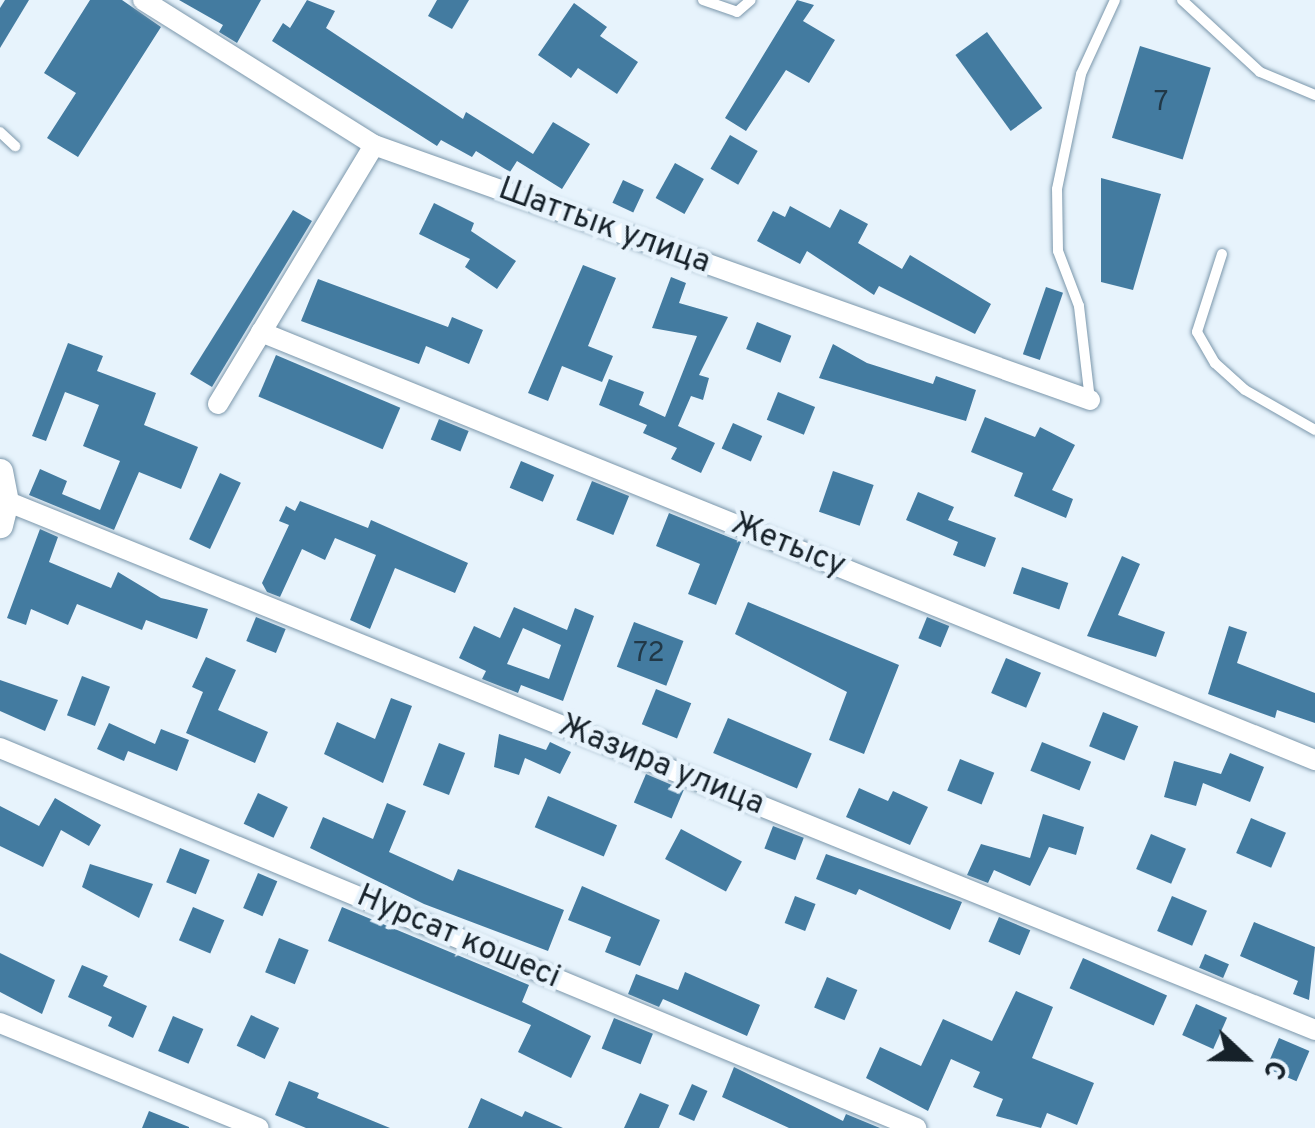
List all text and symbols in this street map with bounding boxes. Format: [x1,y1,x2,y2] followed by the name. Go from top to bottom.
[1154,86,1168,120] house number: 7
[493,171,715,283] street label: Шаттык улица
[725,506,851,586] street label: Жетысу
[633,637,665,671] house number: 72
[553,707,769,825] street label: Жазира улица
[351,878,565,998] street label: Нурсат кошесi
[1195,1008,1295,1108] north arrow
[1253,1054,1293,1084] text: С

